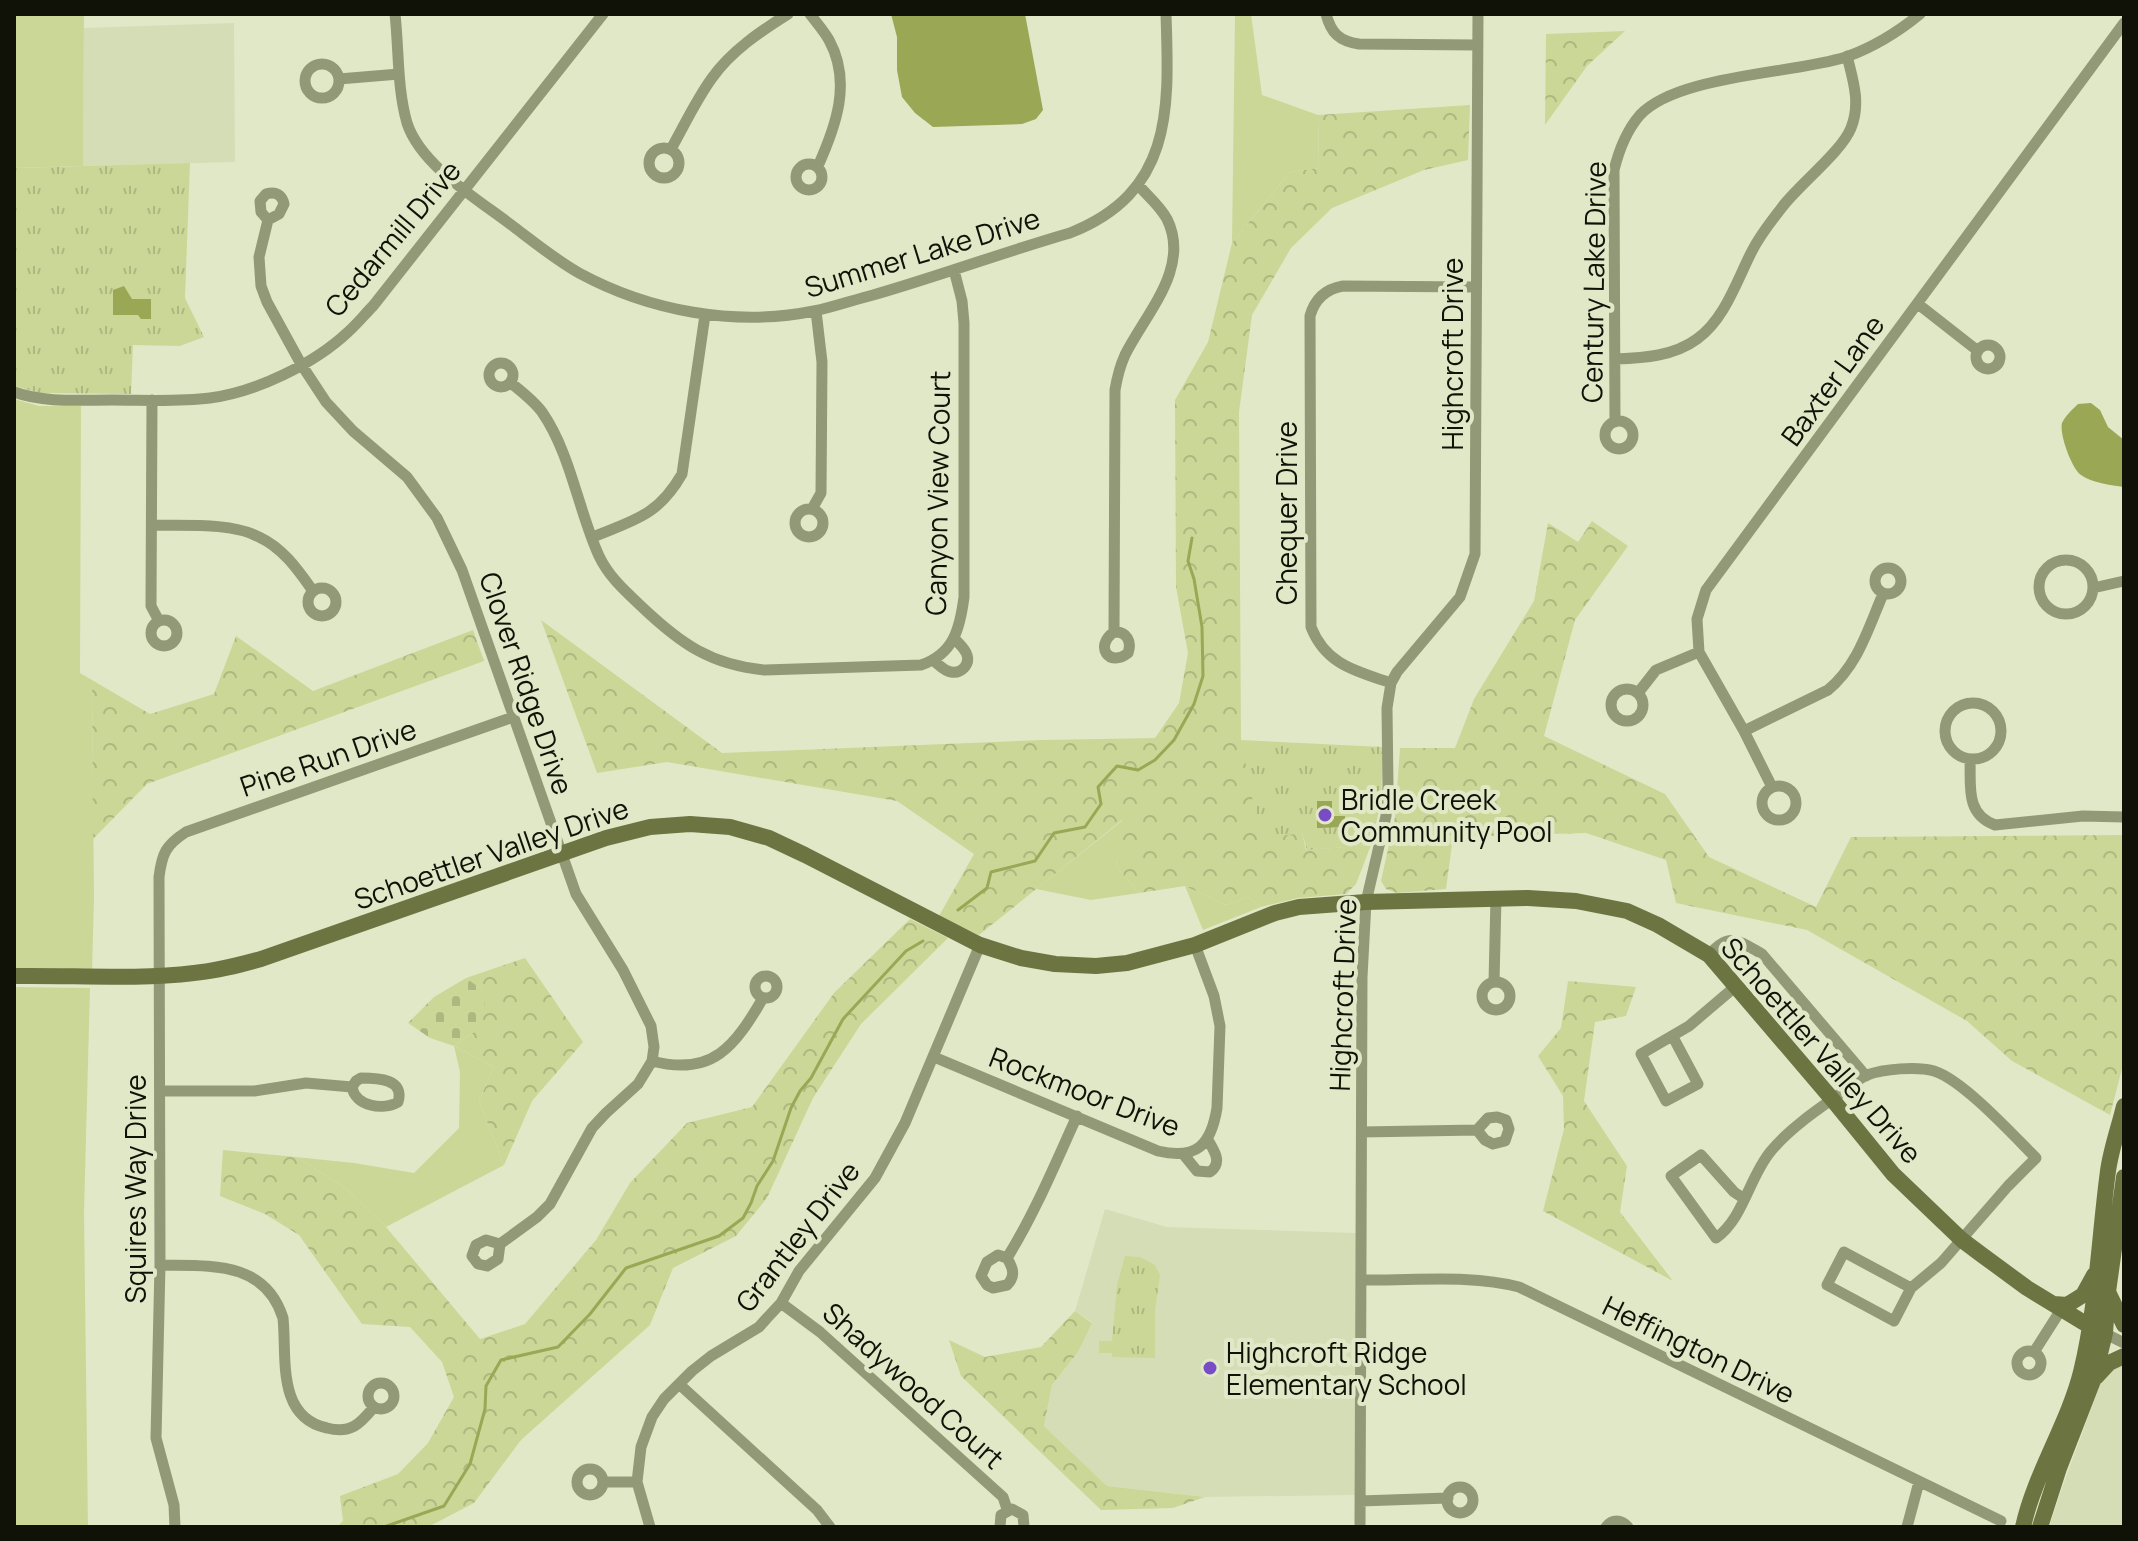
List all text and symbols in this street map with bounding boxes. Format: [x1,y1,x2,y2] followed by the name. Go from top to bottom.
[315,152,469,324] street label: Cedarmill Drive
[1572,161,1614,403] street label: Century Lake Drive
[800,198,1044,306] street label: Summer Lake Drive
[1433,258,1471,451] street label: Highcroft Drive
[1772,307,1892,453] street label: Baxter Lane
[916,370,958,616] street label: Canyon View Court
[1267,421,1305,605] street label: Chequer Drive
[471,567,583,799] street label: Clover Ridge Drive
[235,709,421,805] street label: Pine Run Drive
[1341,780,1553,850] place label: Bridle Creek Community Pool
[349,788,633,918] street label: Schoettler Valley Drive
[1316,806,1334,824] marker: Bridle Creek Community Pool
[1320,898,1364,1092] street label: Highcroft Drive
[1713,929,1931,1171] street label: Schoettler Valley Drive
[984,1037,1186,1145] street label: Rockmoor Drive
[116,1075,154,1303] street label: Squires Way Drive
[726,1153,868,1319] street label: Grantley Drive
[1597,1286,1801,1412] street label: Heffington Drive
[815,1293,1013,1477] street label: Shadywood Court
[1226,1333,1467,1403] place label: Highcroft Ridge Elementary School
[1201,1359,1219,1377] marker: Highcroft Ridge Elementary School

